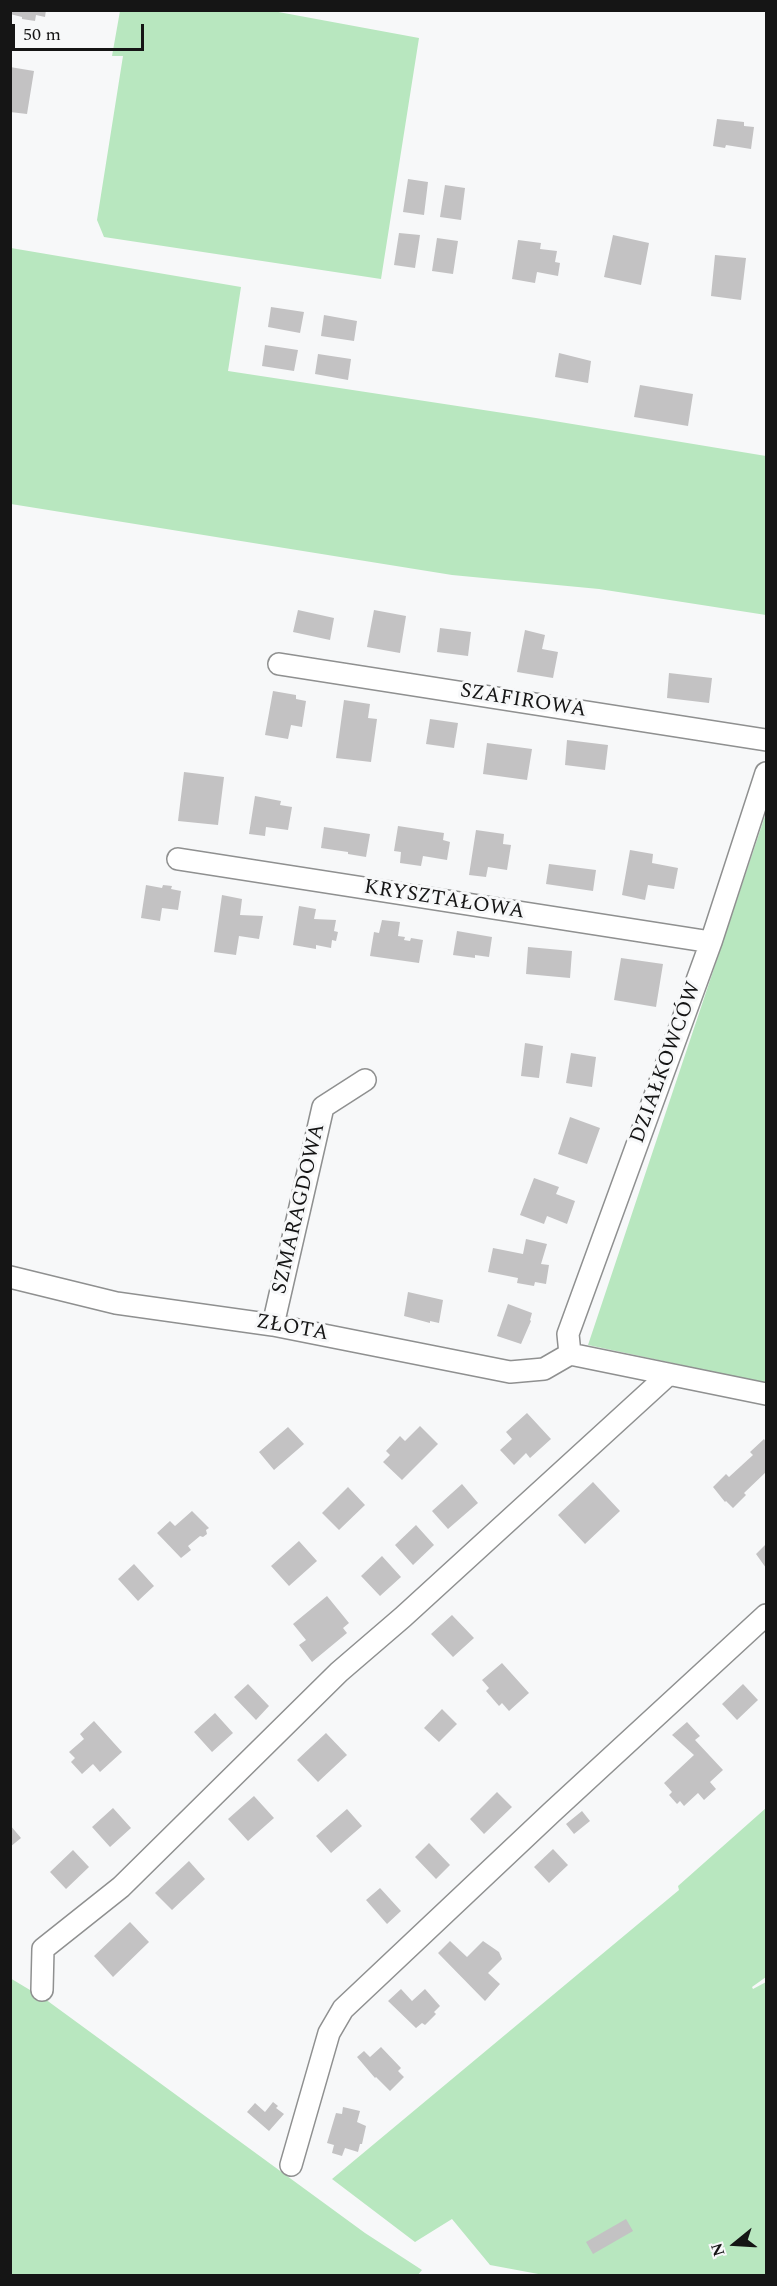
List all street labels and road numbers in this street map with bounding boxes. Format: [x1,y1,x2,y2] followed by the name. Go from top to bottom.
[458,680,588,724] street label: SZAFIROWA
[362,876,526,926] street label: KRYSZTAŁOWA
[626,979,708,1147] street label: DZIAŁKOWCÓW
[268,1121,332,1297] street label: SZMARAGDOWA
[254,1310,330,1348] street label: ZŁOTA

